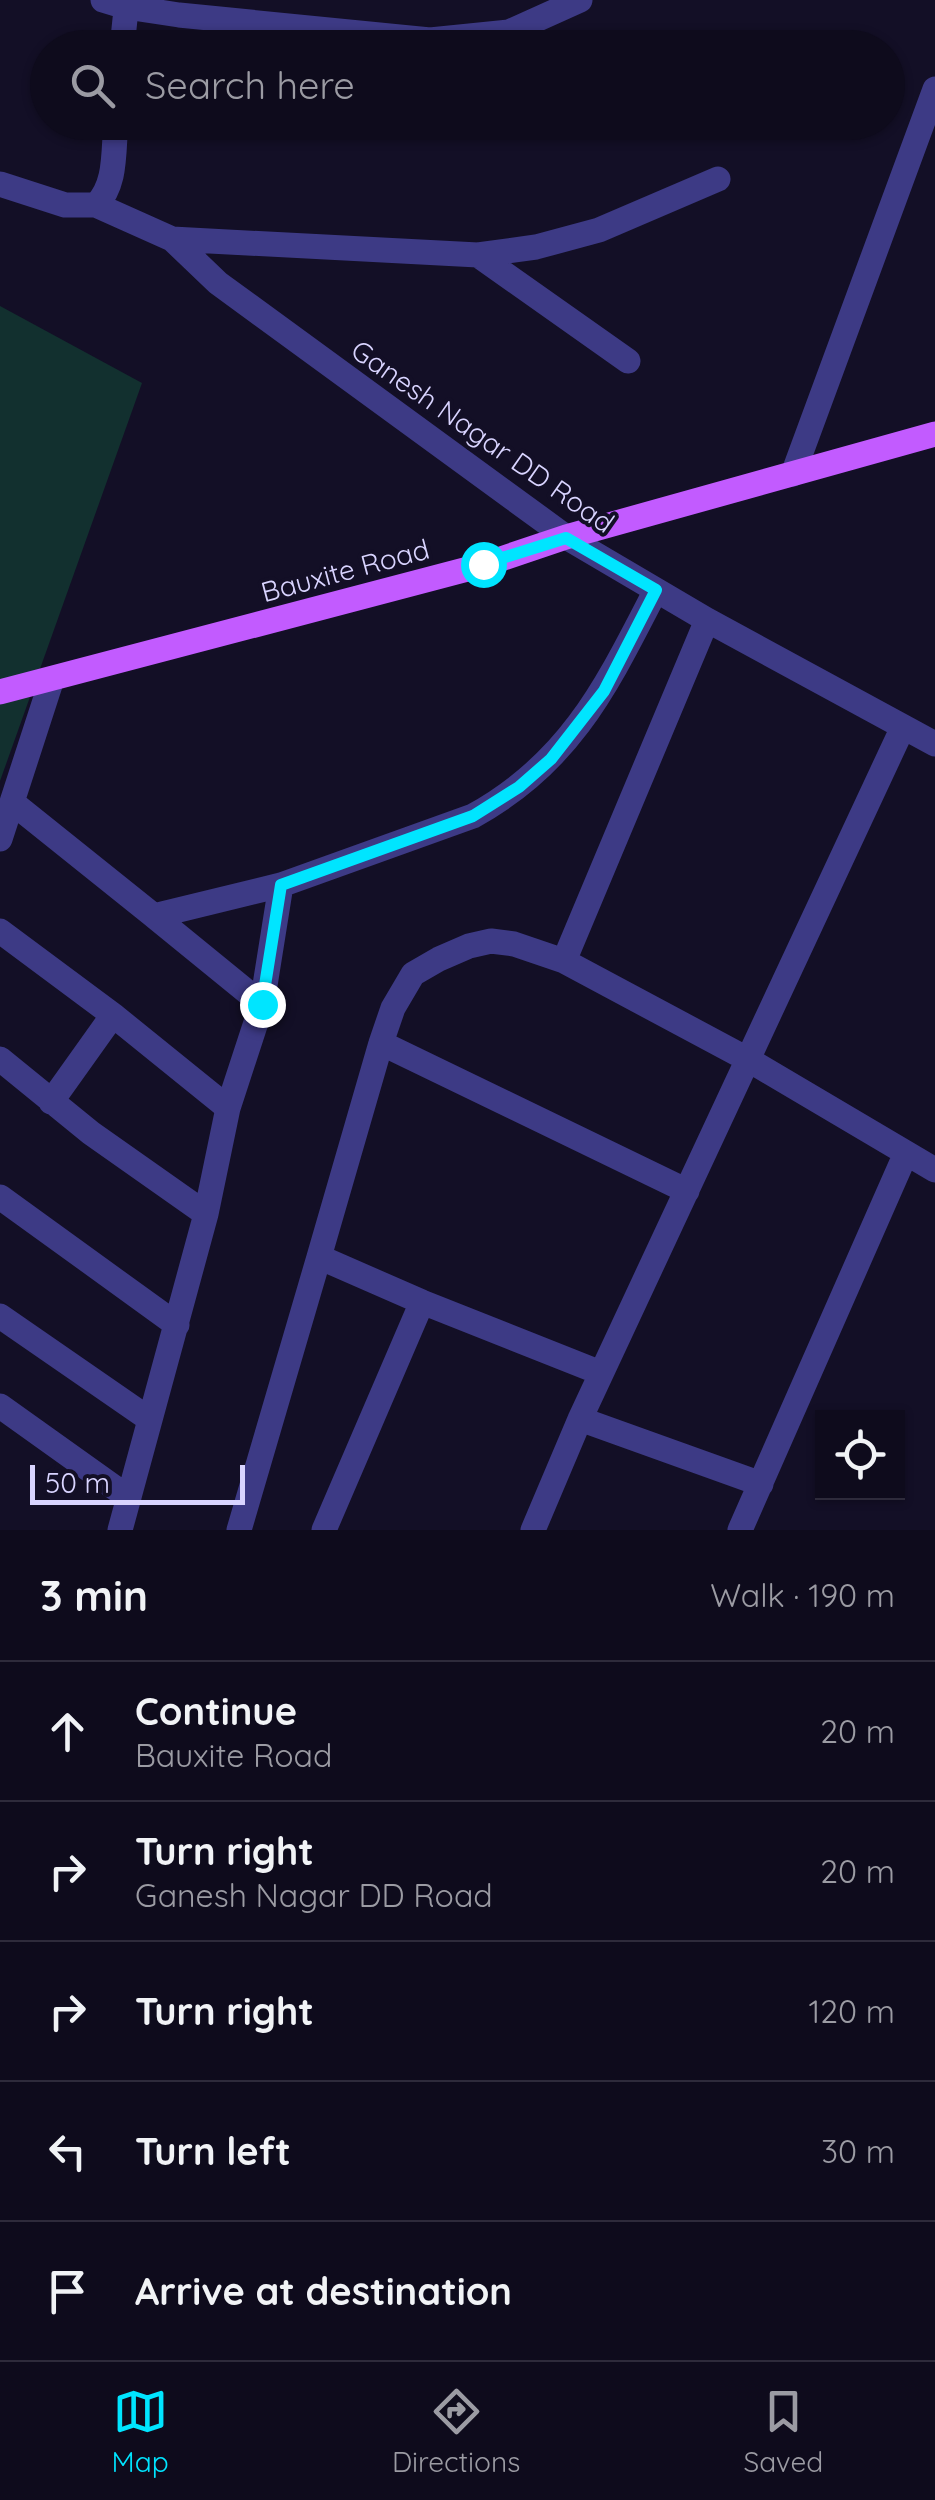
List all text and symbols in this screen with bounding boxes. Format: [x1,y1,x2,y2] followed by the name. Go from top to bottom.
[30,30,905,140] search box
[65,58,120,113] icon: search
[145,61,355,109] text: Search here
[345,332,621,540] street label: Ganesh Nagar DD Road
[257,531,433,609] street label: Bauxite Road
[461,542,507,588] route start
[240,982,286,1028] route end
[815,1410,905,1500] map controls
[815,1410,905,1500] button: locate
[30,1460,245,1504] scale bar
[45,1465,110,1500] text: 50 m
[40,1569,148,1622] text: 3 min
[710,1575,895,1615] text: Walk · 190 m
[135,1687,297,1735] text: Continue
[40,1704,95,1759] icon: ahead
[820,1711,895,1751] text: 20 m
[135,1735,332,1775] text: Bauxite Road
[135,1827,314,1875] text: Turn right
[40,1844,95,1899] icon: right
[820,1851,895,1891] text: 20 m
[135,1875,493,1915] text: Ganesh Nagar DD Road
[40,1984,95,2039] icon: right
[135,1987,314,2035] text: Turn right
[808,1991,895,2031] text: 120 m
[40,2124,95,2179] icon: left
[135,2127,291,2175] text: Turn left
[821,2131,895,2171] text: 30 m
[40,2264,95,2319] icon: arrive
[135,2267,512,2315] text: Arrive at destination
[112,2384,169,2479] tab: Map
[392,2384,520,2479] tab: Directions
[744,2384,823,2479] tab: Saved

